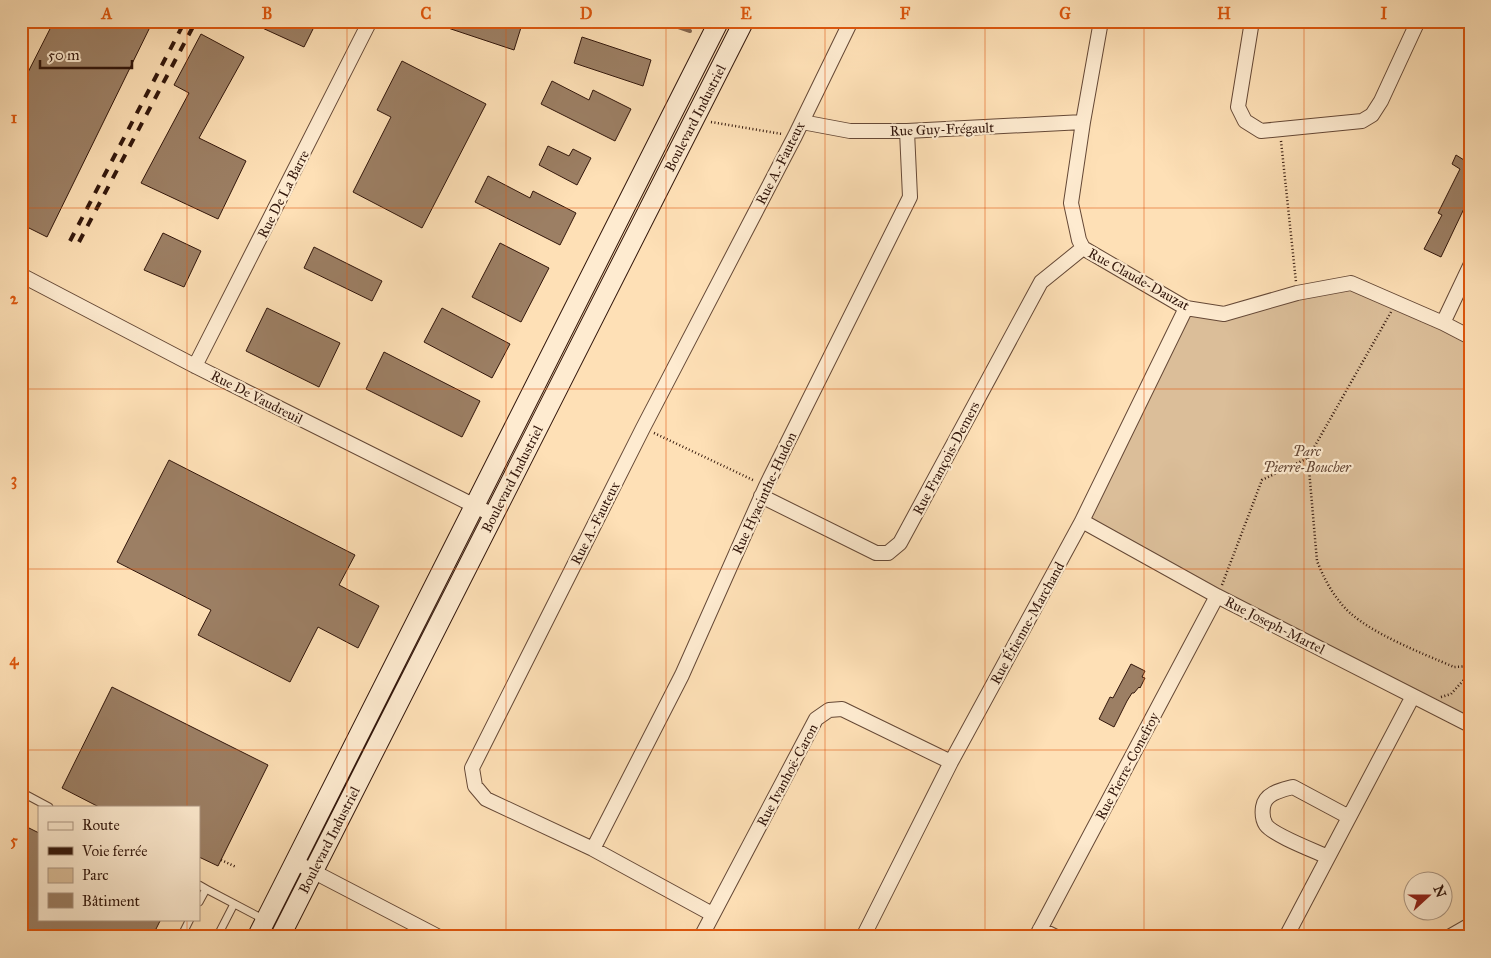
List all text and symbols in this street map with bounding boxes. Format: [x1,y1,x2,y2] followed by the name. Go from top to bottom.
[101,4,113,23] text: A
[262,4,272,23] text: B
[421,4,432,23] text: C
[580,4,593,23] text: D
[740,4,752,23] text: E
[900,4,911,23] text: F
[1059,4,1071,23] text: G
[1217,4,1231,23] text: H
[1381,4,1388,23] text: I
[40,38,132,70] scale bar
[48,46,80,64] text: 50 m
[661,62,730,175] street label: Boulevard Industriel
[11,108,18,127] text: 1
[752,118,809,208] street label: Rue A.-Fauteux
[890,119,994,140] street label: Rue Guy-Frégault
[254,147,313,241] street label: Rue De La Barre
[1085,245,1192,314] street label: Rue Claude-Dauzat
[10,289,19,308] text: 2
[208,367,306,428] street label: Rue De Vaudreuil
[909,399,984,518] street label: Rue François-Demers
[478,423,547,536] street label: Boulevard Industriel
[729,429,800,557] street label: Rue Hyacinthe-Hudon
[1263,443,1352,476] park label: Parc Pierre-Boucher
[11,470,17,490] text: 3
[567,478,624,568] street label: Rue A.-Fauteux
[985,558,1068,687] street label: Rue Étienne-Marchand
[1221,593,1328,659] street label: Rue Joseph-Martel
[10,650,20,670] text: 4
[1092,709,1163,823] street label: Rue Pierre-Conefroy
[753,721,822,829] street label: Rue Ivanhoë-Caron
[295,784,364,897] street label: Boulevard Industriel
[38,806,200,920] legend
[82,816,120,834] text: Route
[10,831,18,850] text: 5
[81,842,147,860] text: Voie ferrée
[82,866,109,884] text: Parc
[1404,870,1454,920] north arrow
[1430,883,1450,900] text: N
[82,892,141,910] text: Bâtiment

